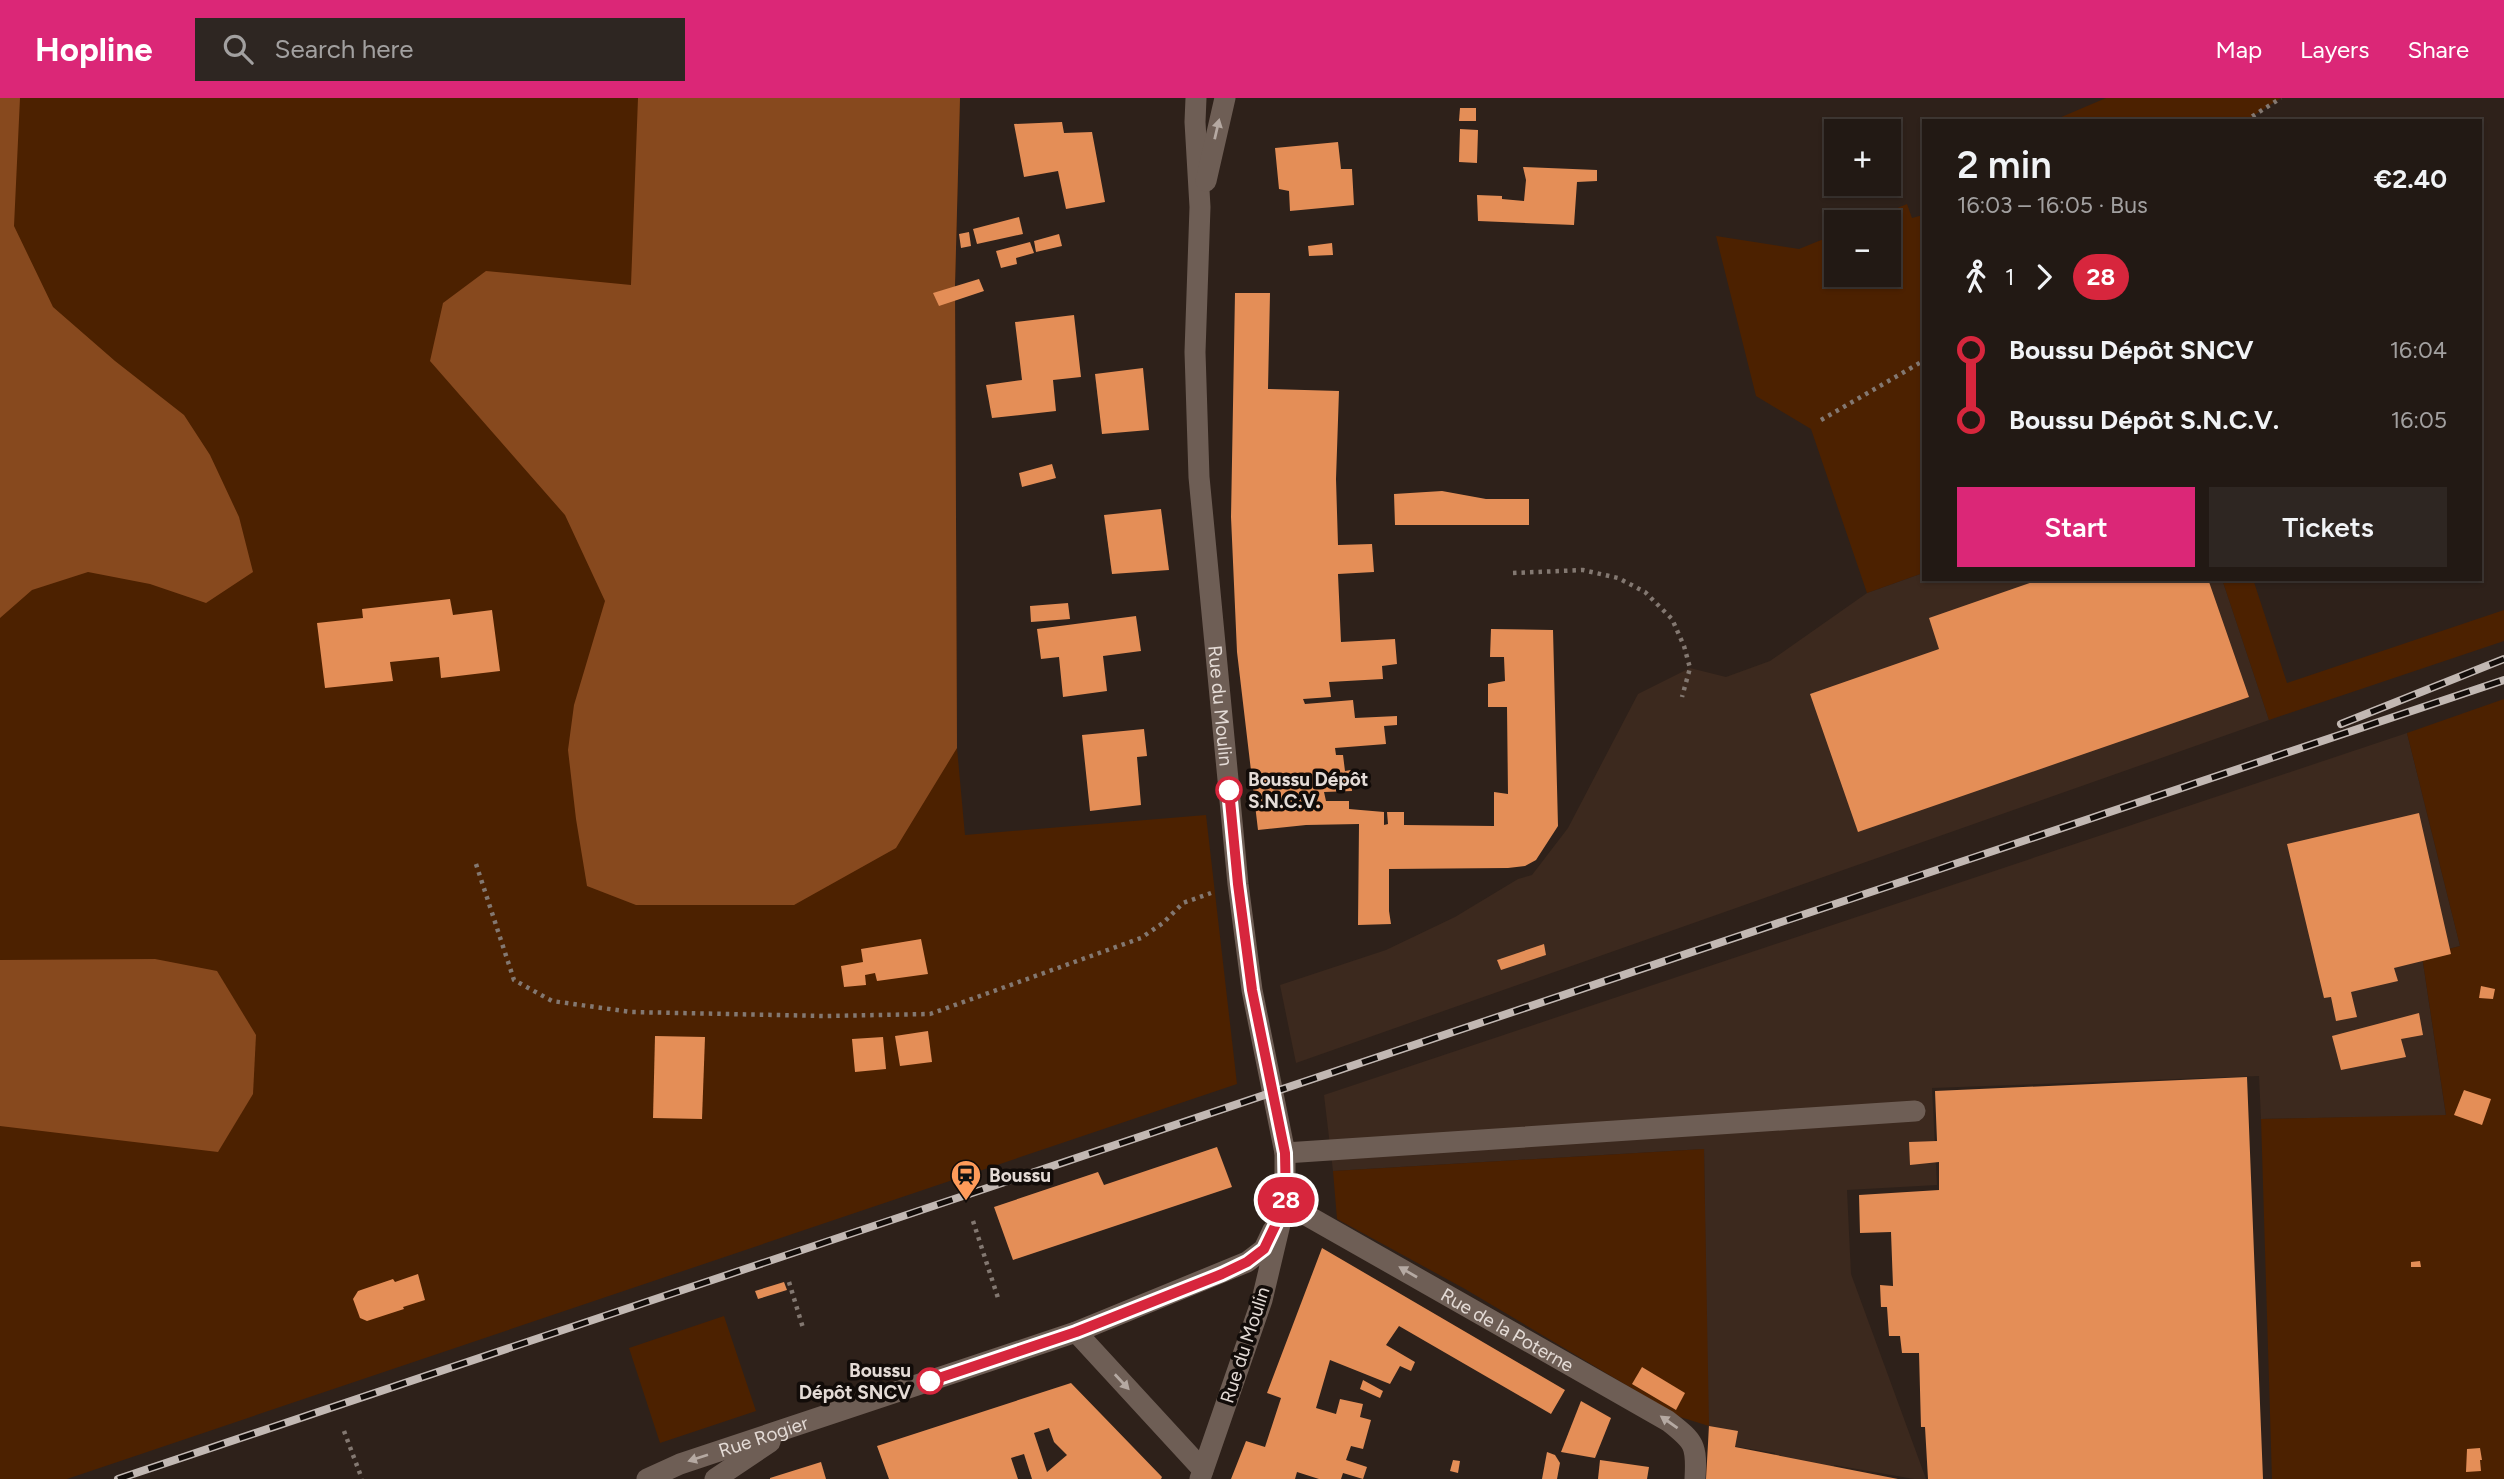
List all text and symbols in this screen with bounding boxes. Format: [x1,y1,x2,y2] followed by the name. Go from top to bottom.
[195,18,685,81] search box
[35,30,153,69] text: Hopline
[219,30,257,68] icon: search
[275,33,413,65] text: Search here
[2215,35,2262,64] text: Map
[2300,35,2369,64] text: Layers
[2407,35,2469,64] text: Share
[1212,118,1223,140] one-way arrow
[1824,119,1901,287] map controls
[1824,119,1901,196] button: +
[1957,142,2052,188] text: 2 min
[2374,163,2447,195] text: €2.40
[1957,191,2148,219] text: 16:03 – 16:05 · Bus
[1824,210,1901,287] button: −
[1957,258,1995,296] icon: walk
[2025,258,2063,296] icon: forward
[2087,262,2115,291] text: 28
[2005,263,2015,291] text: 1
[2009,334,2254,366] text: Boussu Dépôt SNCV
[2390,336,2447,364] text: 16:04
[2009,404,2279,436] text: Boussu Dépôt S.N.C.V.
[2391,406,2447,434] text: 16:05
[1957,487,2195,567] button: Start
[2209,487,2447,567] button: Tickets
[1204,644,1238,767] street label: Rue du Moulin
[1248,768,1369,813] place label: Boussu Dépôt S.N.C.V.
[1216,777,1242,803] marker: Boussu Dépôt S.N.C.V.
[949,1158,983,1202] station icon: Boussu
[989,1164,1051,1187] place label: Boussu
[1254,1177,1318,1223] line badge: 28
[1272,1185,1300,1214] text: 28
[1399,1266,1418,1279] one-way arrow
[1437,1283,1578,1377] street label: Rue de la Poterne
[1215,1284,1275,1406] street label: Rue du Moulin
[799,1359,911,1404] place label: Boussu Dépôt SNCV
[917,1368,943,1394] marker: Boussu Dépôt SNCV
[1114,1373,1130,1391] one-way arrow
[716,1410,811,1462] street label: Rue Rogier
[1660,1415,1678,1429] one-way arrow
[687,1453,708,1464] one-way arrow

